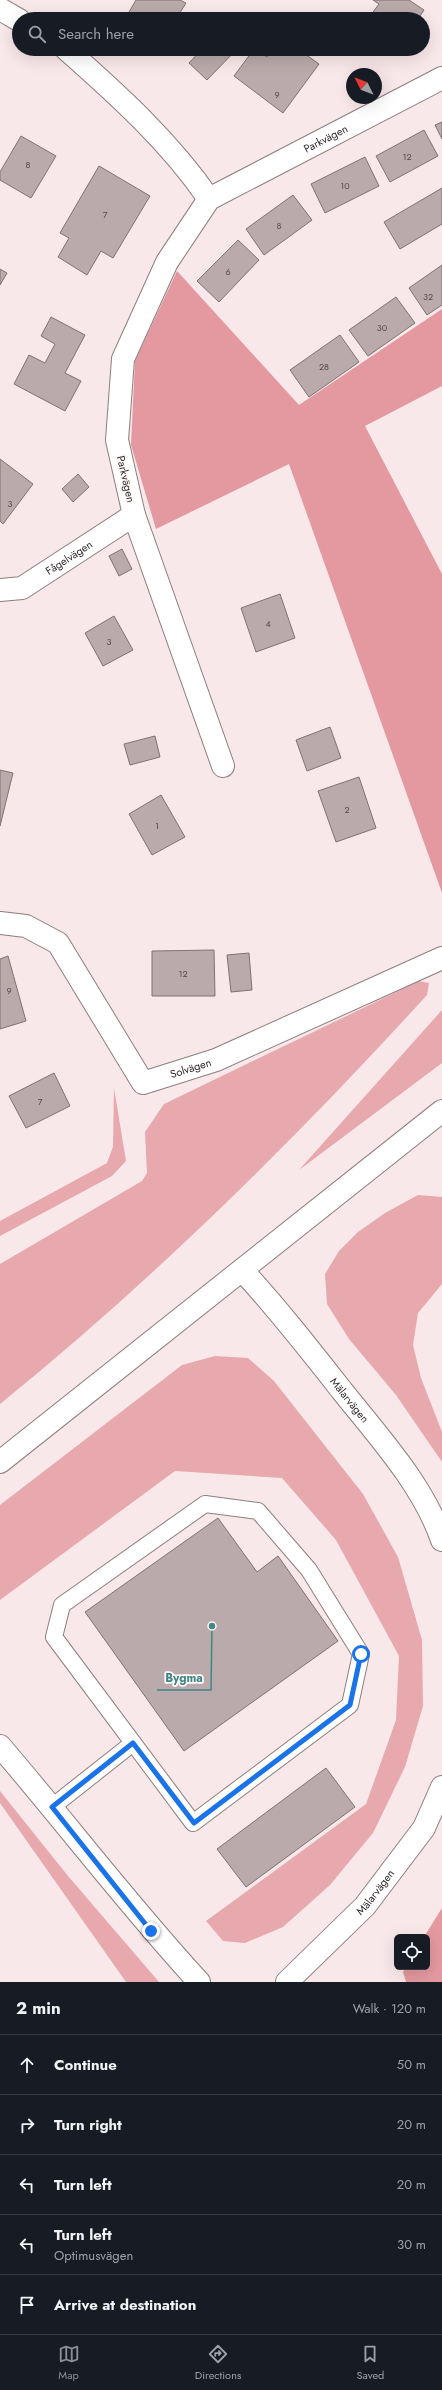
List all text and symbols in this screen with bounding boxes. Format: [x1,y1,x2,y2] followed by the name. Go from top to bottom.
[12,12,430,56] search box
[26,23,48,45] icon: search
[58,23,134,45] text: Search here
[346,68,382,104] north arrow
[274,88,280,101] house number: 9
[301,120,350,157] street label: Parkvägen
[402,150,412,163] house number: 12
[26,158,31,171] house number: 8
[340,179,350,192] house number: 10
[103,208,108,221] house number: 7
[277,219,282,232] house number: 8
[225,265,231,278] house number: 6
[423,290,433,303] house number: 32
[377,321,388,334] house number: 30
[319,360,329,373] house number: 28
[113,454,139,504] street label: Parkvägen
[8,497,13,510] house number: 3
[42,536,96,579] street label: Fågelvägen
[265,617,271,630] house number: 4
[107,635,112,648] house number: 3
[344,803,350,816] house number: 2
[155,819,159,832] house number: 1
[178,967,188,980] house number: 12
[6,984,12,997] house number: 9
[168,1054,213,1082] street label: Solvägen
[38,1095,43,1108] house number: 7
[326,1374,373,1426] street label: Mälarvägen
[352,1645,370,1663] route start
[157,1666,211,1690] callout: Bygma
[165,1669,203,1687] text: Bygma
[352,1866,398,1919] street label: Mälarvägen
[142,1922,160,1940] route end
[394,1934,430,1970] map controls
[394,1934,430,1970] button: locate
[16,1996,61,2020] text: 2 min
[353,1999,426,2018] text: Walk · 120 m
[16,2054,38,2076] icon: ahead
[54,2054,117,2076] text: Continue
[397,2055,426,2074] text: 50 m
[16,2114,38,2136] icon: right
[54,2114,122,2136] text: Turn right
[397,2115,426,2134] text: 20 m
[16,2174,38,2196] icon: left
[54,2174,112,2196] text: Turn left
[397,2175,426,2194] text: 20 m
[54,2224,112,2246] text: Turn left
[16,2234,38,2256] icon: left
[397,2235,426,2254] text: 30 m
[54,2246,133,2265] text: Optimusvägen
[16,2294,38,2316] icon: arrive
[54,2294,196,2316] text: Arrive at destination
[58,2343,80,2383] tab: Map
[195,2343,241,2383] tab: Directions
[357,2343,384,2383] tab: Saved

